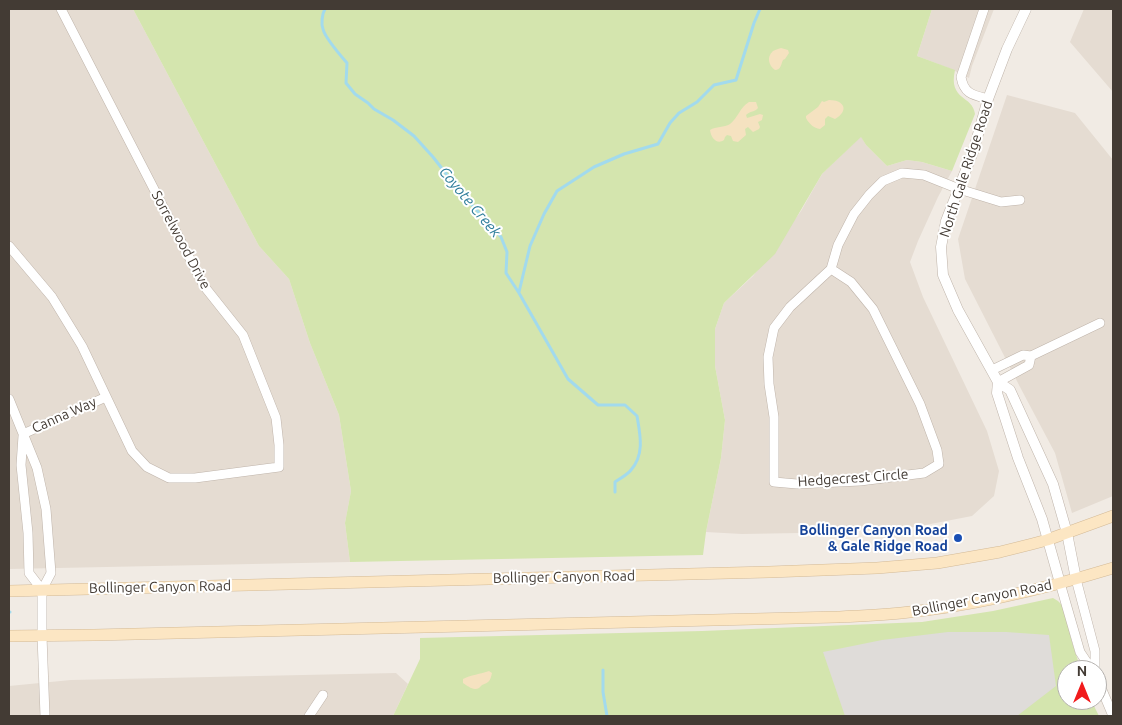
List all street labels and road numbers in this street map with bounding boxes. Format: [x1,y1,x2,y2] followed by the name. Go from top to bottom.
[936,98,996,240] street label: North Gale Ridge Road
[148,188,214,292] street label: Sorrelwood Drive
[29,393,99,437] street label: Canna Way
[797,466,909,490] street label: Hedgecrest Circle
[493,567,635,587] street label: Bollinger Canyon Road
[911,576,1053,620] street label: Bollinger Canyon Road
[89,577,231,597] street label: Bollinger Canyon Road

